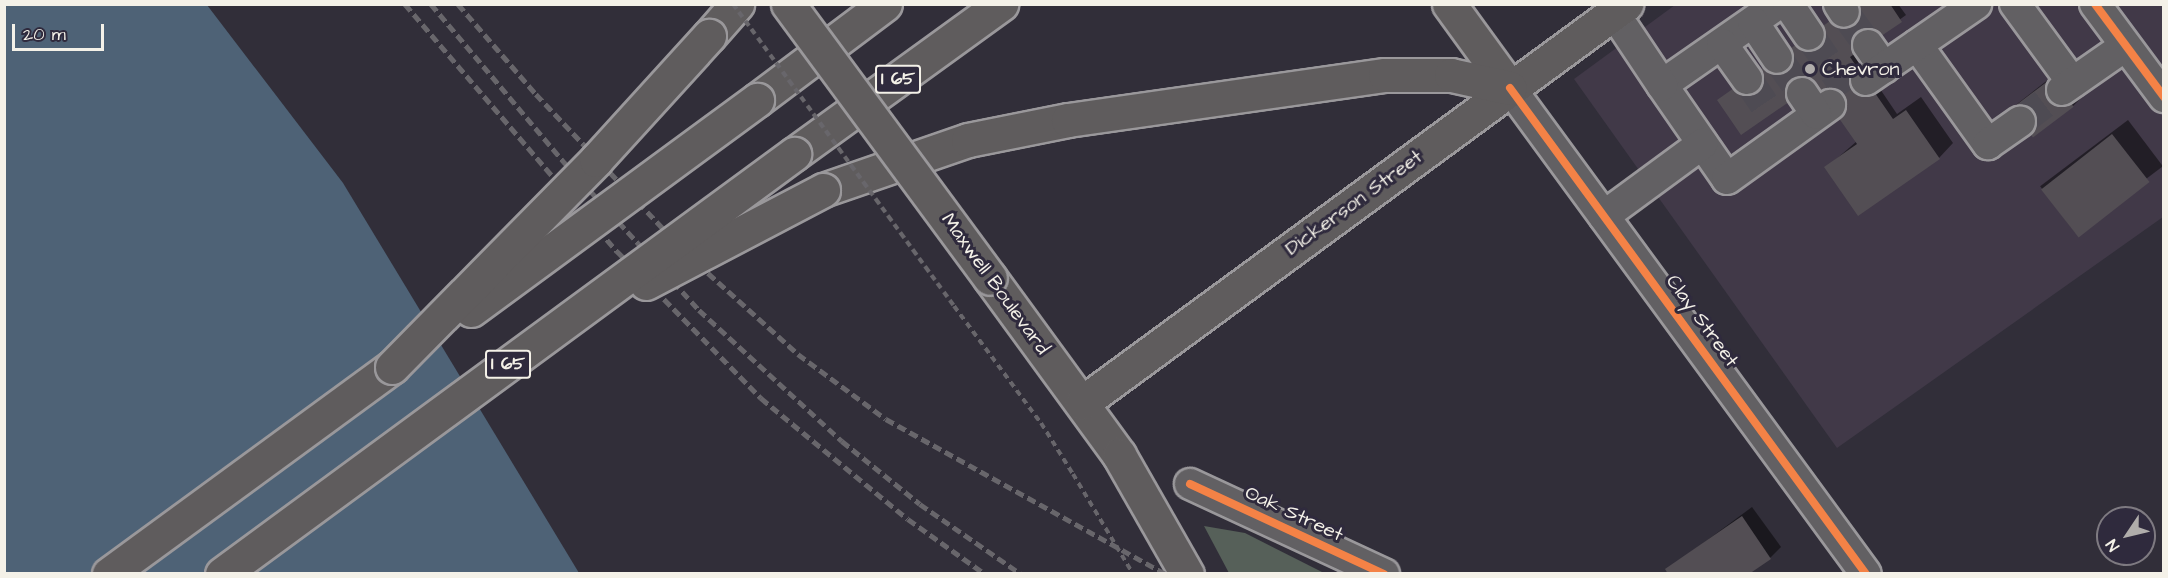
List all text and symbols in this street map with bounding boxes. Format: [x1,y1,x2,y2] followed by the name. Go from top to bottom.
[15,12,106,50] scale bar
[23,22,66,47] text: 20 m
[1822,57,1900,81] place label: Chevron
[1803,62,1817,76] marker: Chevron
[874,64,922,94] road number: I 65
[1281,145,1427,261] street label: Dickerson Street
[936,209,1054,359] street label: Maxwell Boulevard
[1661,270,1743,372] street label: Clay Street
[484,349,532,379] road number: I 65
[1241,481,1347,547] street label: Oak Street
[2096,506,2156,566] north arrow
[2101,535,2125,556] text: N

